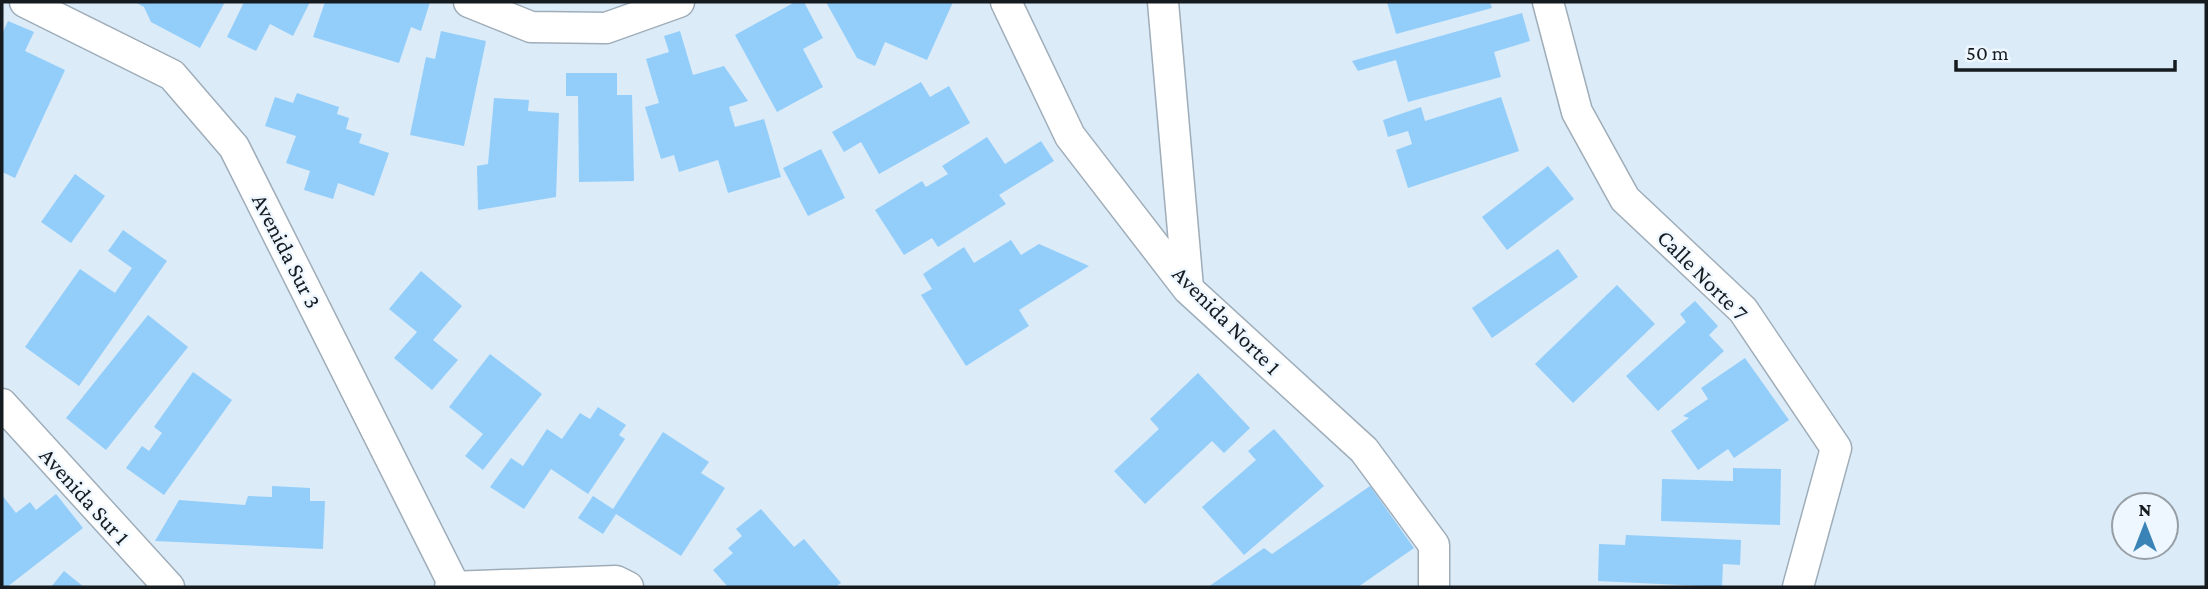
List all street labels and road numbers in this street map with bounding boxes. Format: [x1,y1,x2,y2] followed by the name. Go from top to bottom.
[247,189,327,313] street label: Avenida Sur 3
[1652,224,1754,326] street label: Calle Norte 7
[1167,260,1287,380] street label: Avenida Norte 1
[35,442,135,550] street label: Avenida Sur 1

